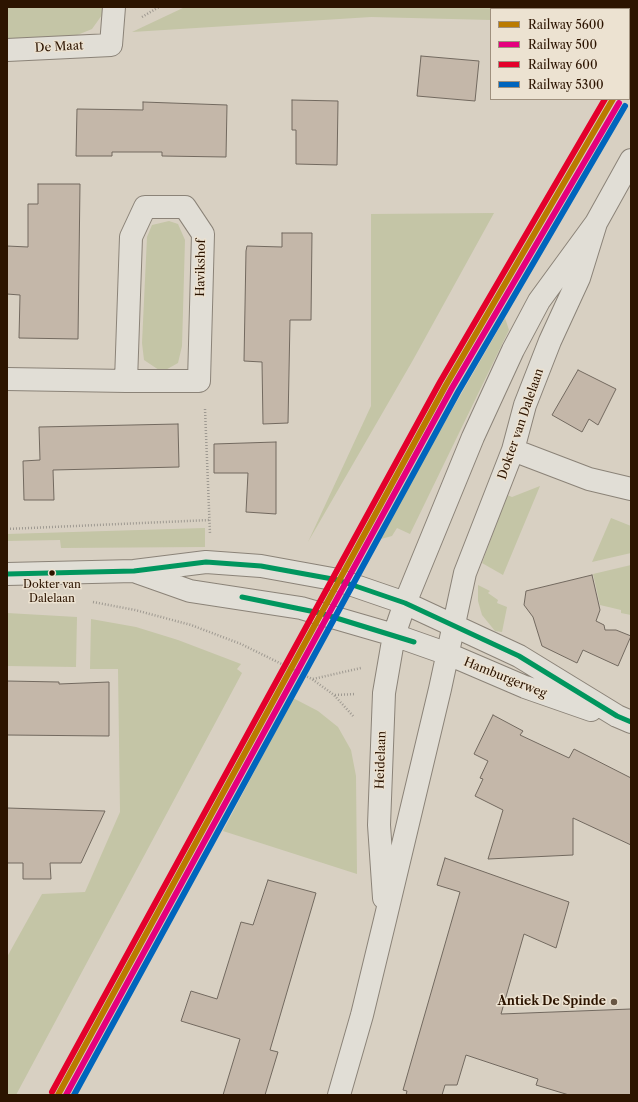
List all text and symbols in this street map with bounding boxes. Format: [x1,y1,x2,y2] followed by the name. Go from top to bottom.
[490,8,630,100] legend
[528,17,604,32] text: Railway 5600
[528,37,597,52] text: Railway 500
[34,39,84,55] street label: De Maat
[528,57,598,72] text: Railway 600
[528,77,604,92] text: Railway 5300
[193,239,209,297] street label: Havikshof
[495,367,547,481] street label: Dokter van Dalelaan
[47,568,57,578] marker: Dokter van Dalelaan
[23,578,81,604] place label: Dokter van Dalelaan
[461,655,549,701] street label: Hamburgerweg
[373,731,389,789] street label: Heidelaan
[497,995,606,1009] place label: Antiek De Spinde
[609,997,619,1007] marker: Antiek De Spinde

